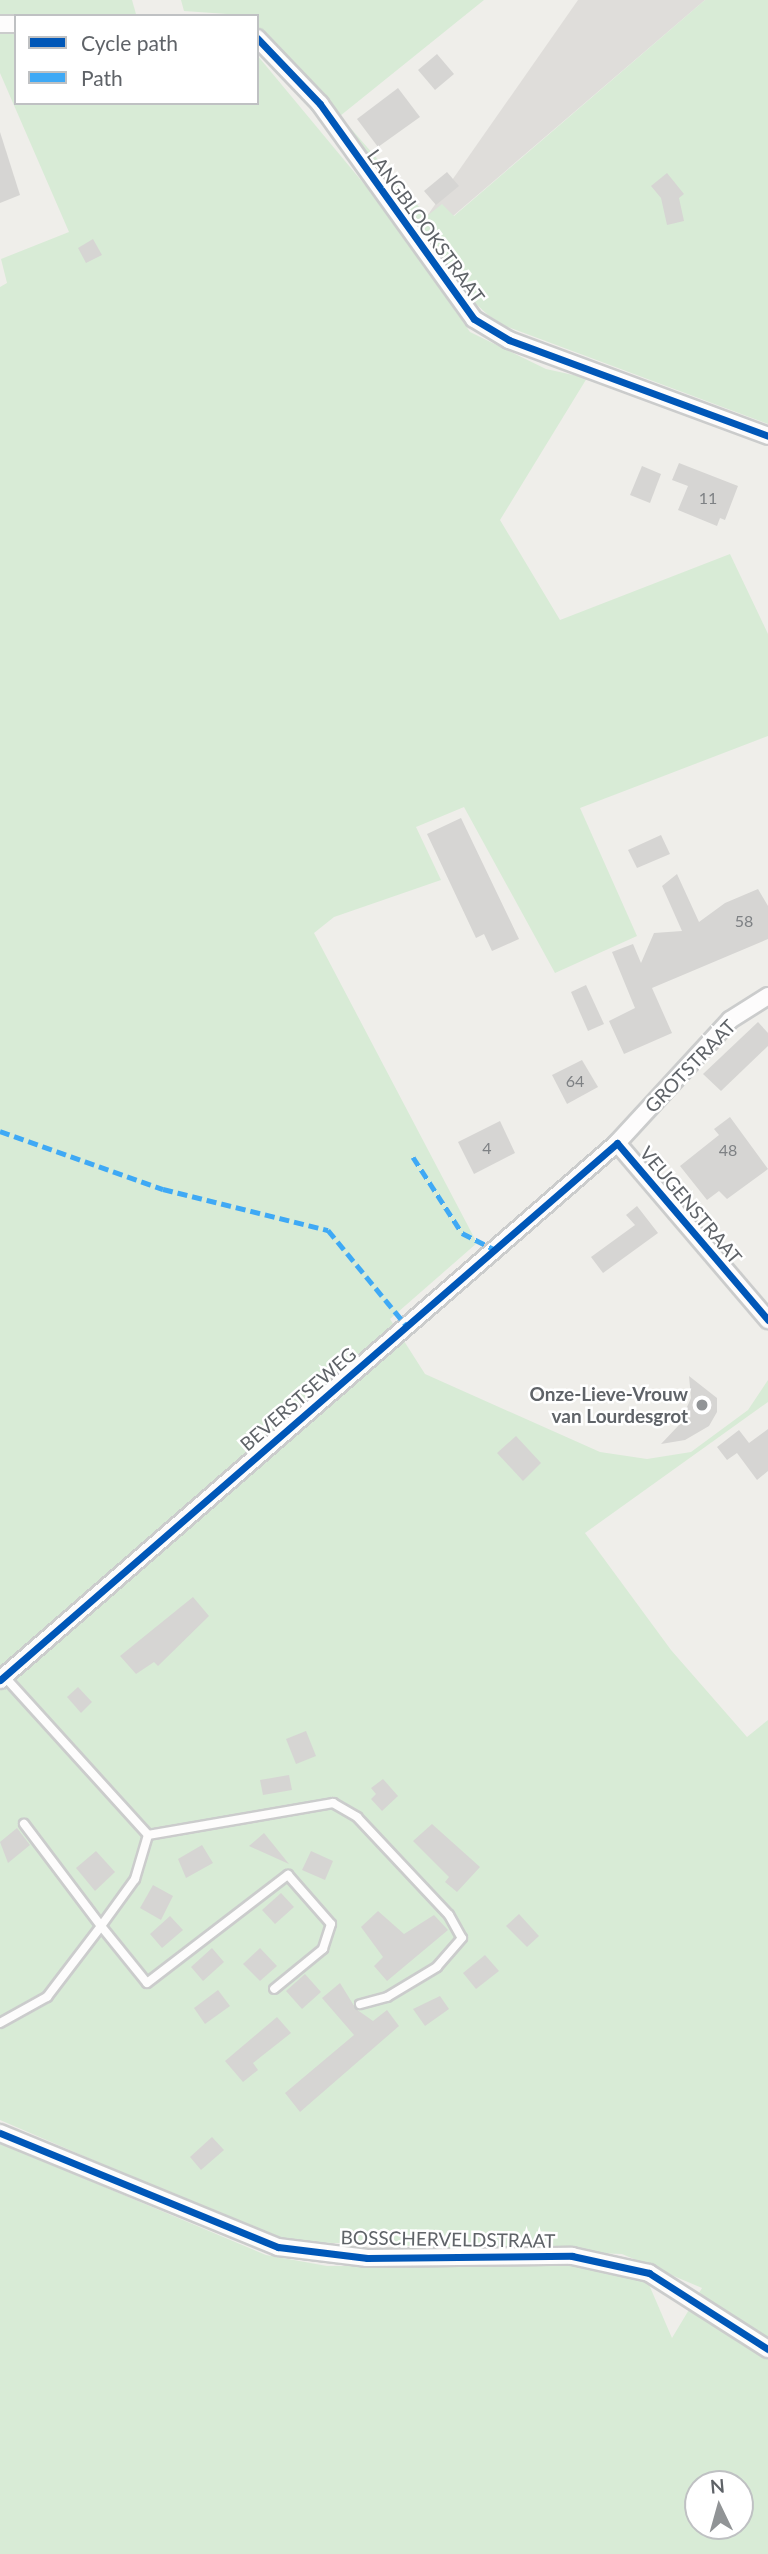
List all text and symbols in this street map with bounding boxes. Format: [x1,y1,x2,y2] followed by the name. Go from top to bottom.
[14,14,259,105] legend
[81,30,178,55] text: Cycle path
[81,65,123,90] text: Path
[363,145,489,307] street label: LANGBLOOKSTRAAT
[699,488,717,508] house number: 11
[735,911,753,931] house number: 58
[640,1015,740,1117] street label: GROTSTRAAT
[566,1071,584,1091] house number: 64
[482,1138,492,1158] house number: 4
[719,1140,737,1160] house number: 48
[635,1142,747,1268] street label: VEUGENSTRAAT
[235,1343,361,1455] street label: BEVERSTSEWEG
[530,1383,688,1427] place label: Onze-Lieve-Vrouw van Lourdesgrot
[694,1397,710,1413] marker: Onze-Lieve-Vrouw van Lourdesgrot
[340,2226,556,2252] street label: BOSSCHERVELDSTRAAT
[684,2470,754,2540] north arrow
[709,2473,726,2498] text: N

